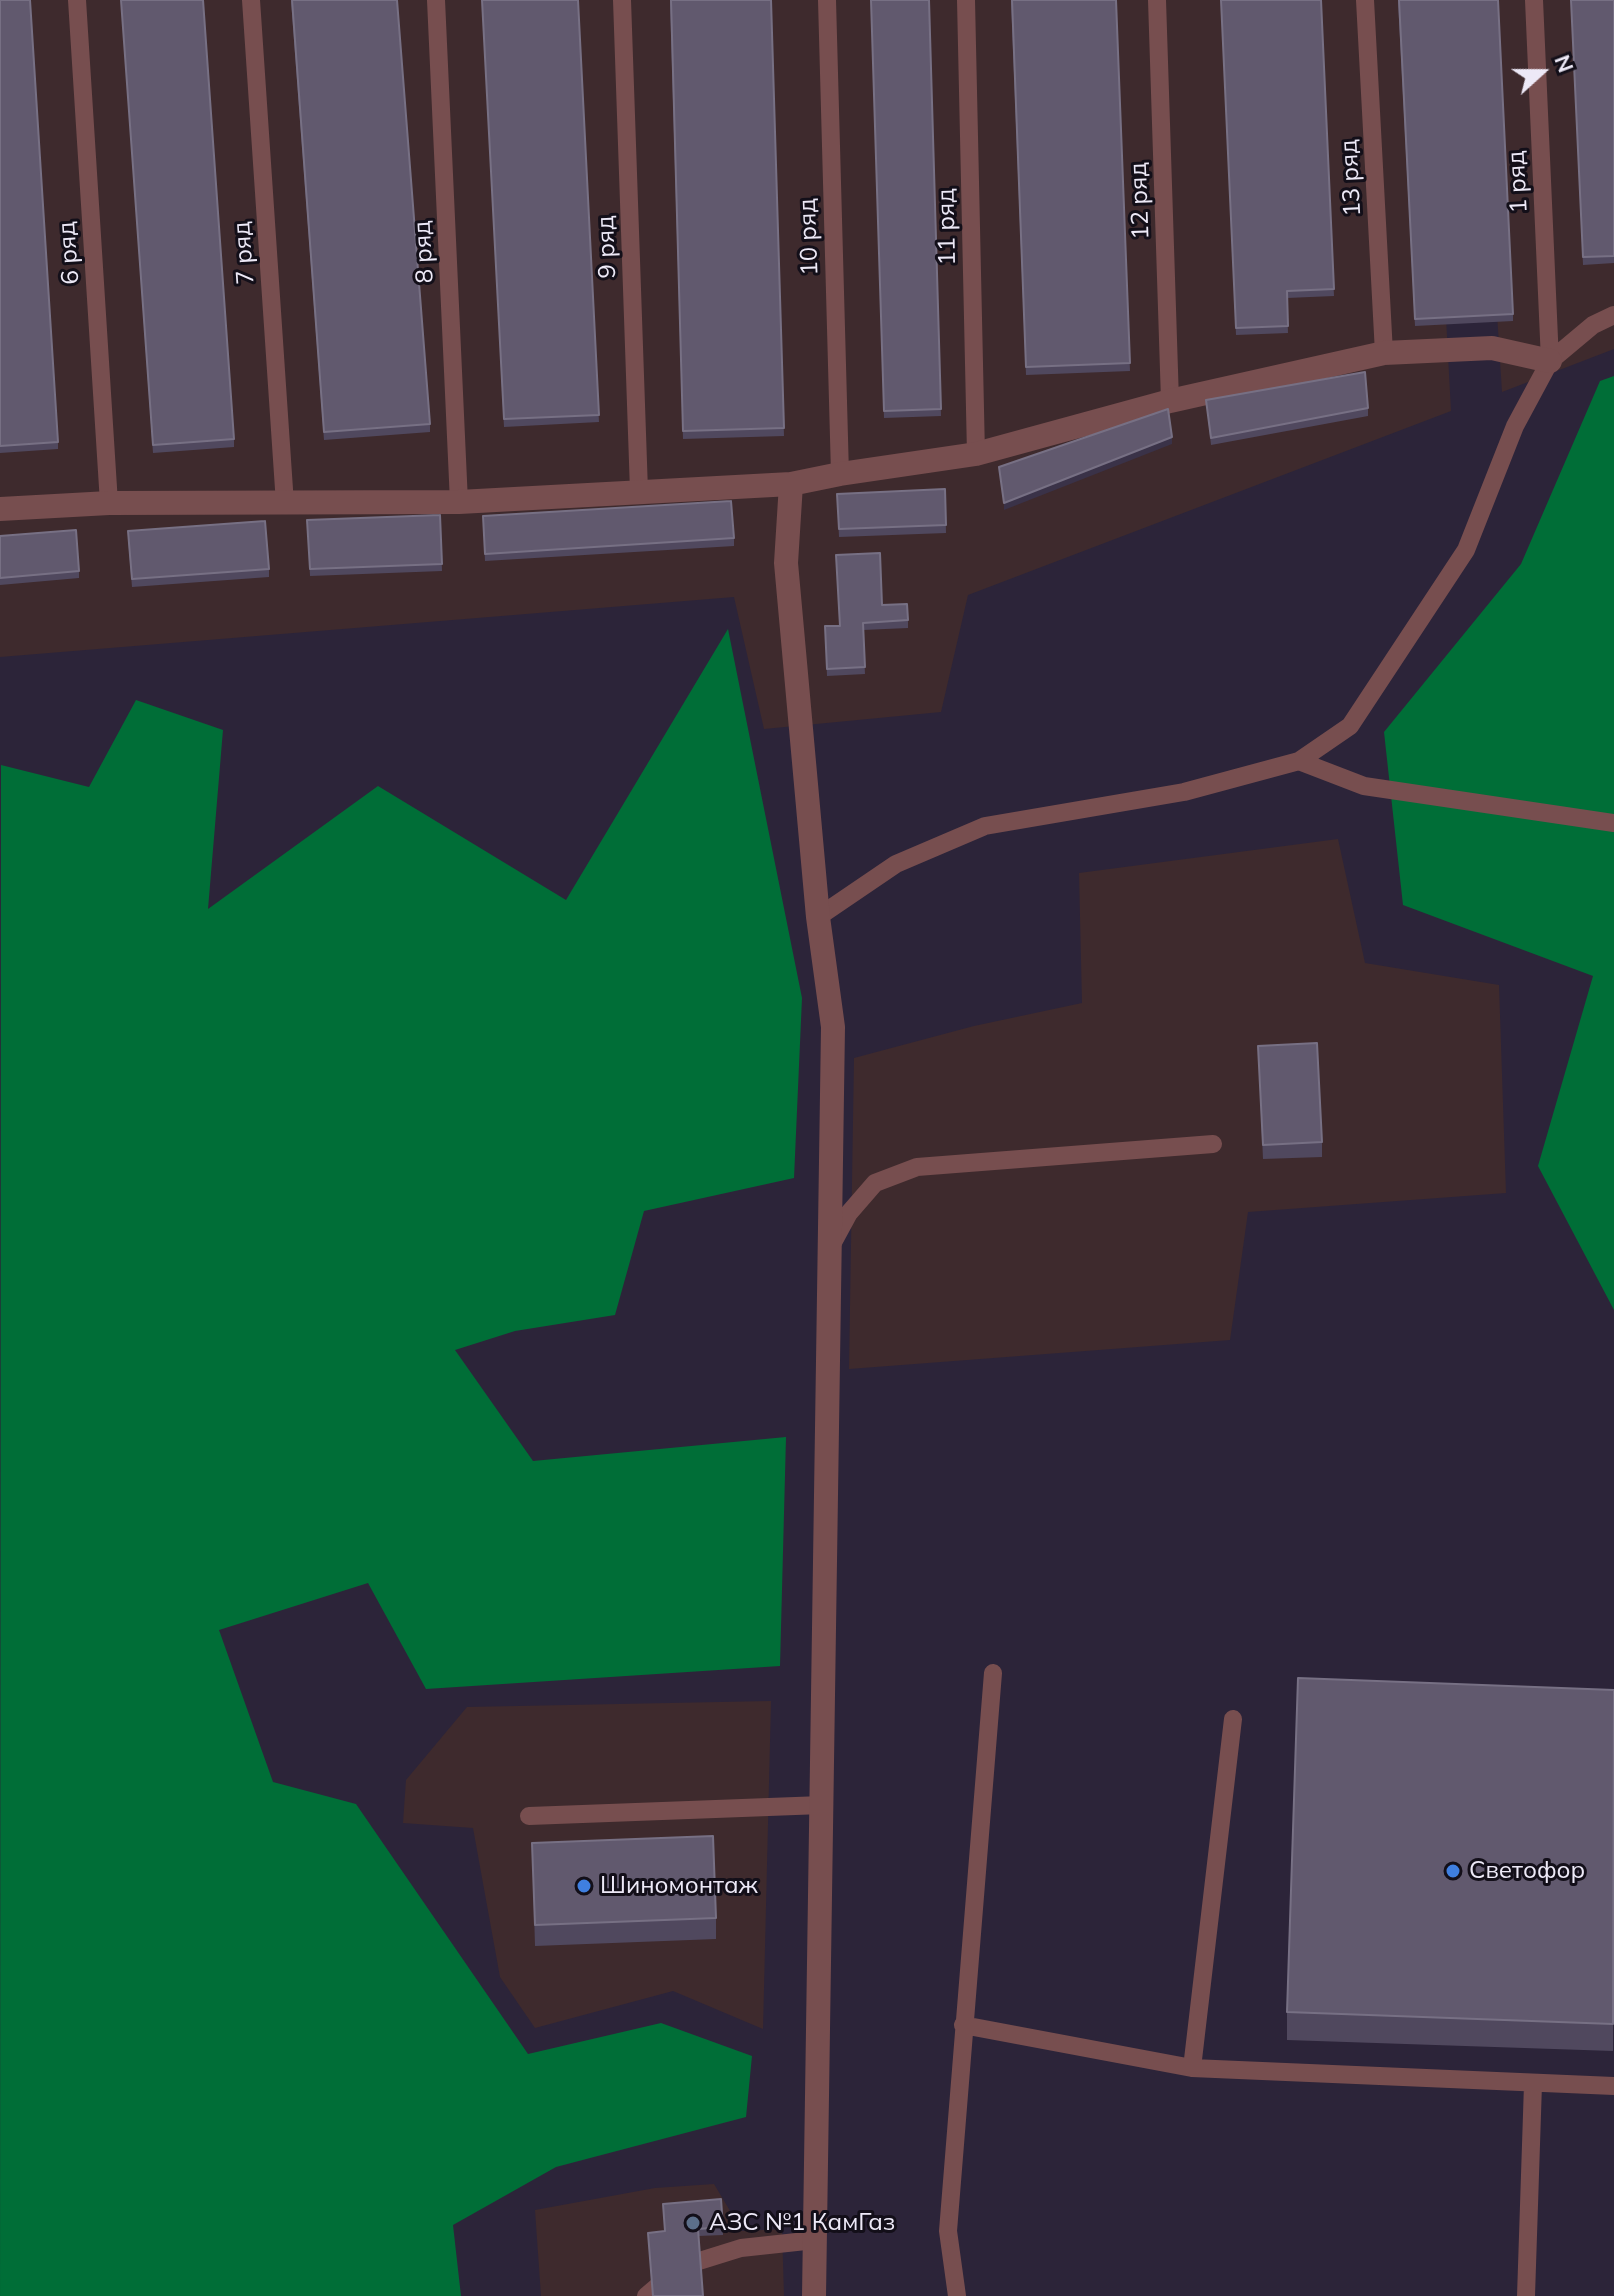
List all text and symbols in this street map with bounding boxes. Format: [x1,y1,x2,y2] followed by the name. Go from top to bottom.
[1502,32,1582,112] north arrow
[1548,51,1580,76] text: N
[1335,139,1367,217] street label: 13 ряд
[1502,150,1534,214] street label: 1 ряд
[1124,162,1156,240] street label: 12 ряд
[932,188,962,266] street label: 11 ряд
[793,198,825,276] street label: 10 ряд
[592,215,622,279] street label: 9 ряд
[408,220,440,284] street label: 8 ряд
[52,221,86,285] street label: 6 ряд
[227,221,261,285] street label: 7 ряд
[1469,1857,1585,1885] place label: Светофор
[1444,1862,1462,1880] marker: Светофор
[600,1872,758,1900] place label: Шиномонтаж
[575,1877,593,1895] marker: Шиномонтаж
[709,2209,895,2237] place label: АЗС №1 КамГаз
[684,2214,702,2232] marker: АЗС №1 КамГаз

